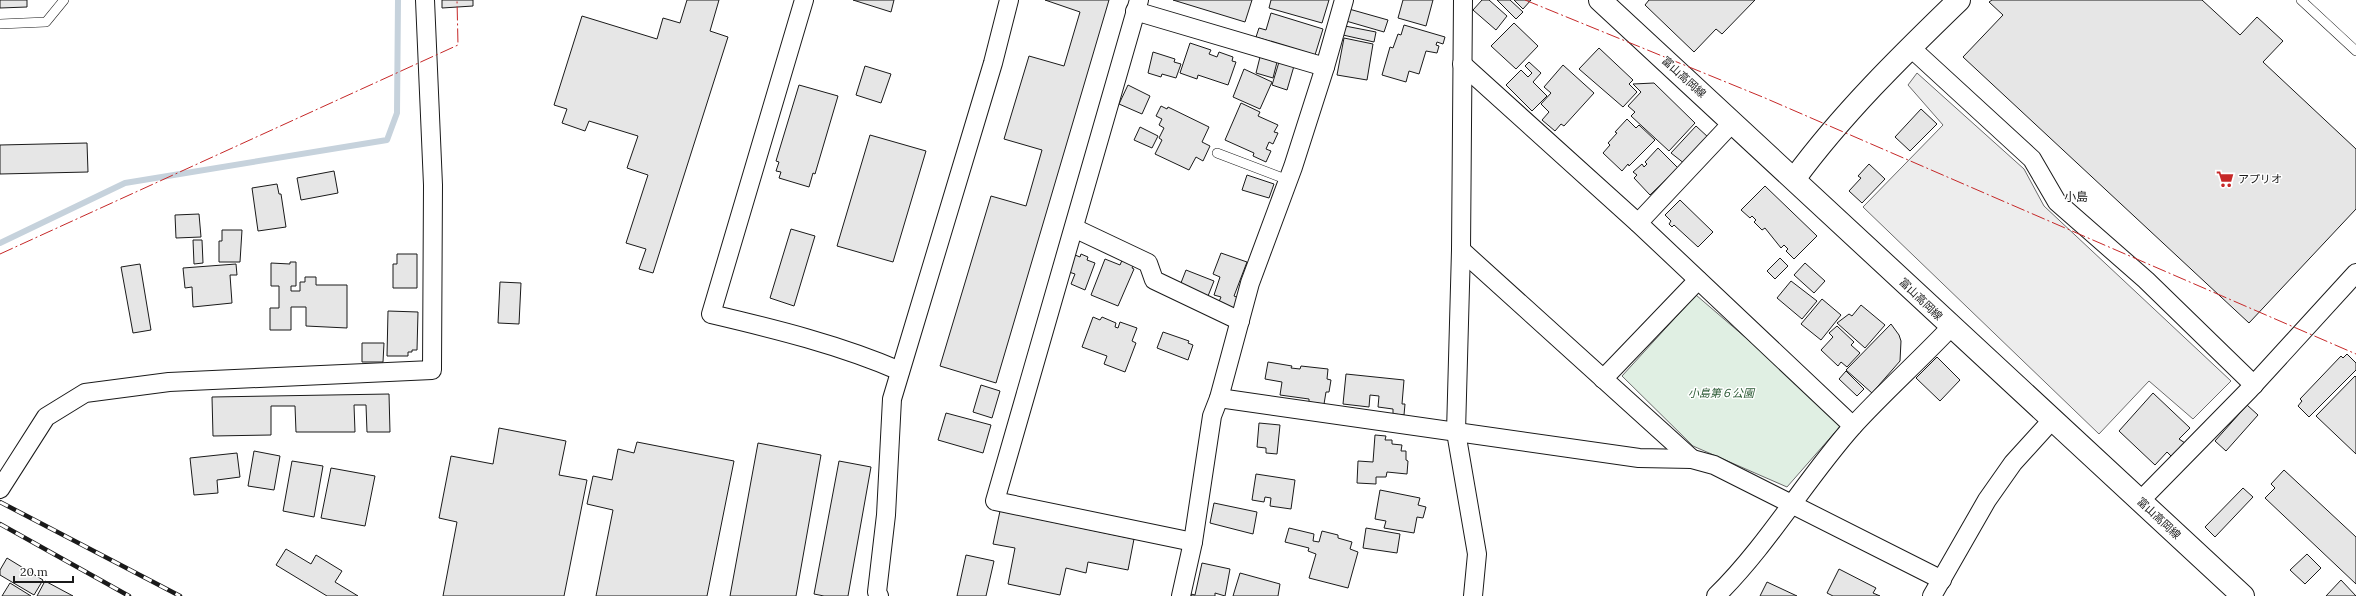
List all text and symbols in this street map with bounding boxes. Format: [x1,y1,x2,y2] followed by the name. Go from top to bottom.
[1659,53,1709,101] street label: 富山高岡線
[2215,169,2235,189] supermarket icon: アプリオ
[2238,172,2282,186] place label: アプリオ
[2064,189,2088,204] district label: 小島
[1896,275,1946,323] street label: 富山高岡線
[1688,386,1756,400] park label: 小島第６公園
[2134,494,2184,542] street label: 富山高岡線
[14,558,73,584] scale bar
[20,564,48,579] text: 20 m

